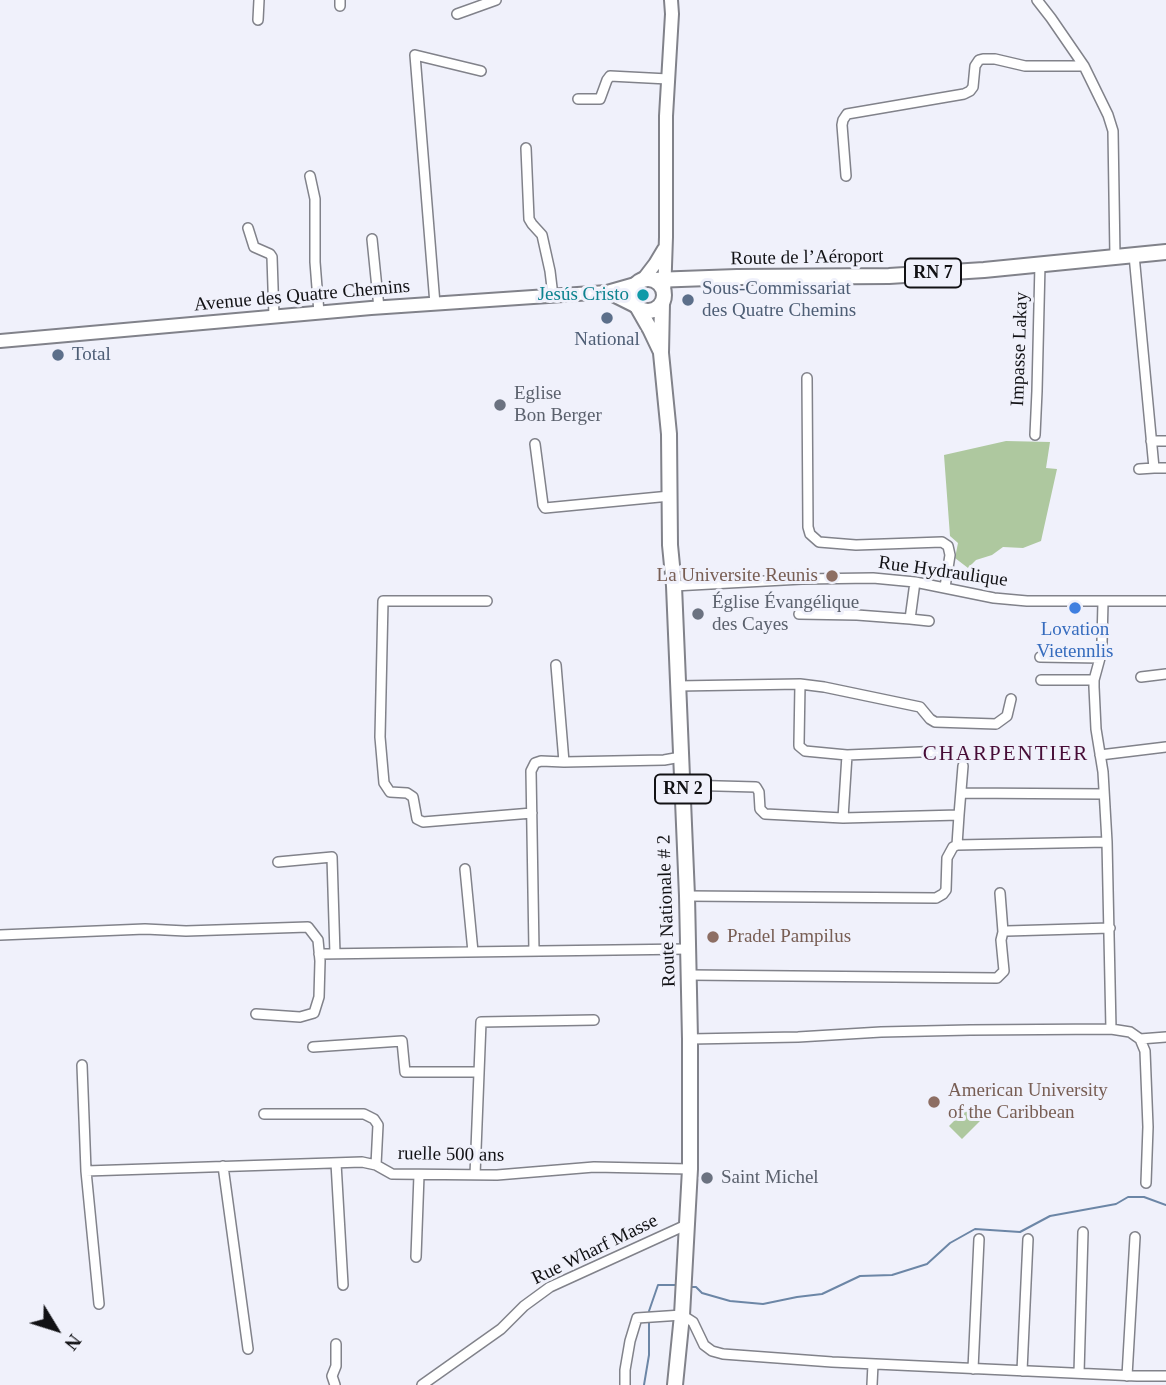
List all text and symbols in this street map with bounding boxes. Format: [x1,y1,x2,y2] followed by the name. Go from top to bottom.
[730,245,884,271] street label: Route de l’Aéroport
[905,258,961,288] road number: RN 7
[193,275,411,317] street label: Avenue des Quatre Chemins
[702,278,856,322] place label: Sous-Commissariat des Quatre Chemins
[538,284,629,306] place label: Jesús Cristo
[635,287,651,303] marker: Jesús Cristo
[1007,291,1033,407] street label: Impasse Lakay
[680,292,696,308] marker: Sous-Commissariat des Quatre Chemins
[599,310,615,326] marker: National
[574,329,640,351] place label: National
[72,344,111,366] place label: Total
[50,347,66,363] marker: Total
[514,383,602,427] place label: Eglise Bon Berger
[492,397,508,413] marker: Eglise Bon Berger
[877,552,1009,592] street label: Rue Hydraulique
[657,565,818,587] place label: La Universite Reunis
[824,568,840,584] marker: La Universite Reunis
[712,592,859,636] place label: Église Évangélique des Cayes
[1067,600,1083,616] marker: Lovation Vietennlis
[690,606,706,622] marker: Église Évangélique des Cayes
[1037,619,1113,663] place label: Lovation Vietennlis
[924,741,1088,767] district label: CHARPENTIER
[655,774,711,804] road number: RN 2
[653,834,681,988] street label: Route Nationale # 2
[727,926,851,948] place label: Pradel Pampilus
[705,929,721,945] marker: Pradel Pampilus
[948,1080,1108,1124] place label: American University of the Caribbean
[926,1094,942,1110] marker: American University of the Caribbean
[398,1143,504,1167] street label: ruelle 500 ans
[721,1167,819,1189] place label: Saint Michel
[699,1170,715,1186] marker: Saint Michel
[528,1210,662,1290] street label: Rue Wharf Masse
[21,1294,91,1364] north arrow
[60,1330,85,1354] text: N

